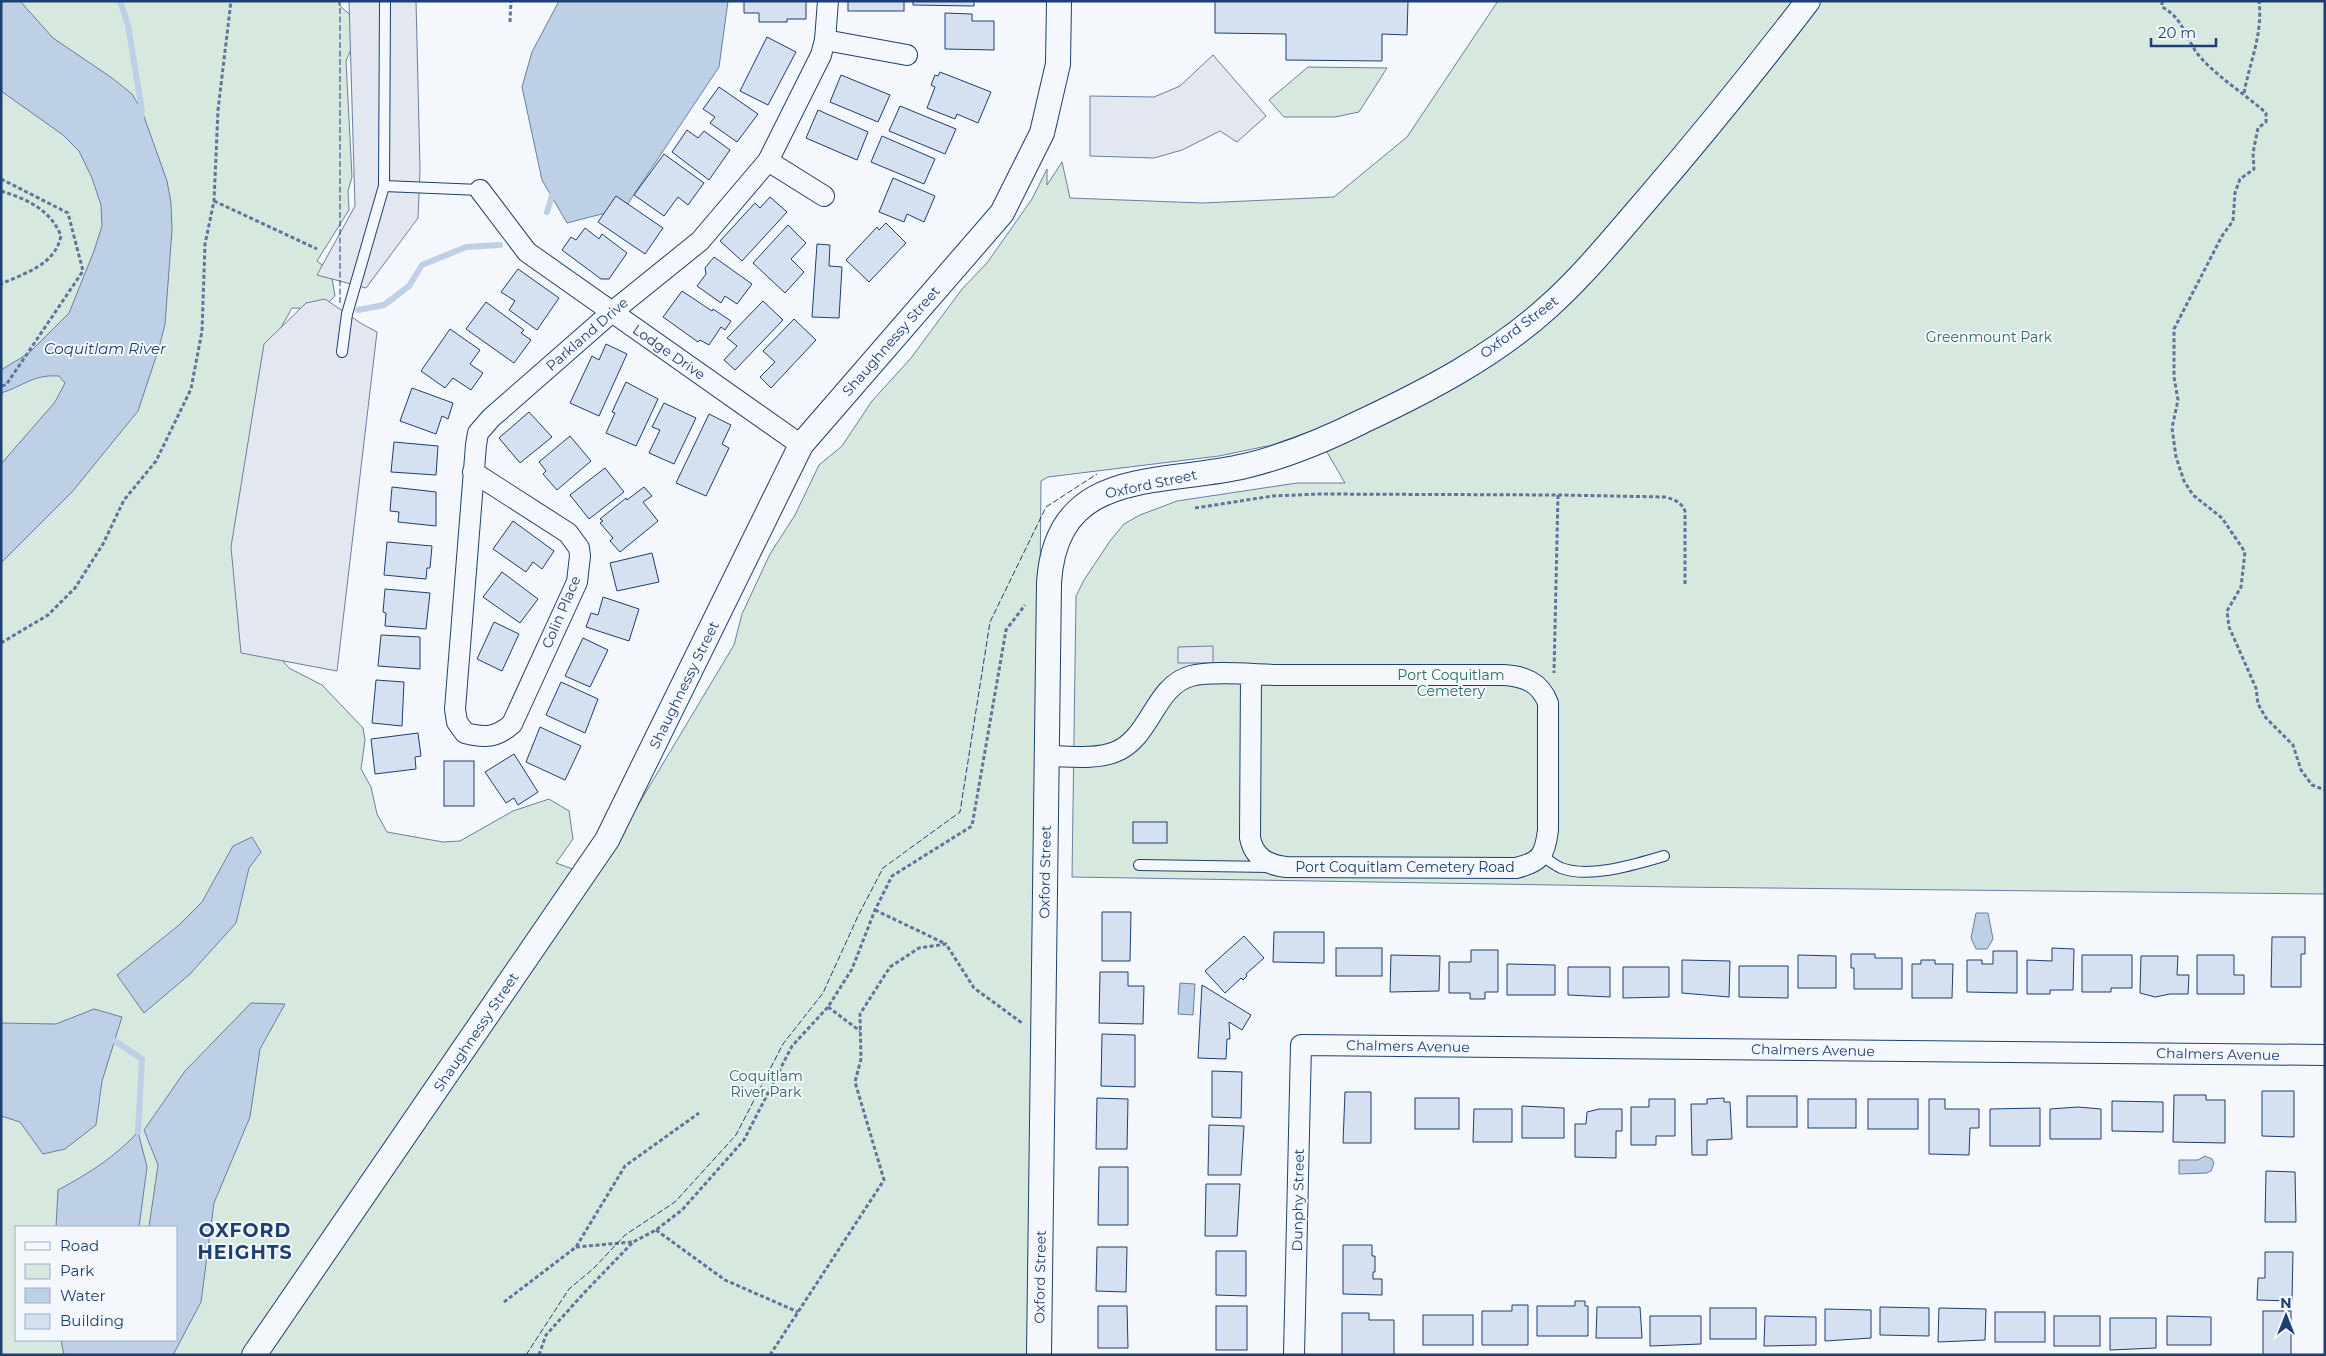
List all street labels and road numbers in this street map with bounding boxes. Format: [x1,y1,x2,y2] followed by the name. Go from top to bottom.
[838,282,944,400] street label: Shaughnessy Street
[1476,292,1562,362] street label: Oxford Street
[542,293,632,375] street label: Parkland Drive
[629,320,709,384] street label: Lodge Drive
[1103,465,1199,503] street label: Oxford Street
[538,573,584,651] street label: Colin Place
[645,618,723,752] street label: Shaughnessy Street
[1035,825,1055,919] street label: Oxford Street
[1295,858,1515,876] street label: Port Coquitlam Cemetery Road
[429,969,523,1095] street label: Shaughnessy Street
[1346,1036,1470,1056] street label: Chalmers Avenue
[1751,1040,1875,1060] street label: Chalmers Avenue
[2156,1044,2280,1064] street label: Chalmers Avenue
[1288,1148,1308,1252] street label: Dunphy Street
[1030,1230,1050,1324] street label: Oxford Street

